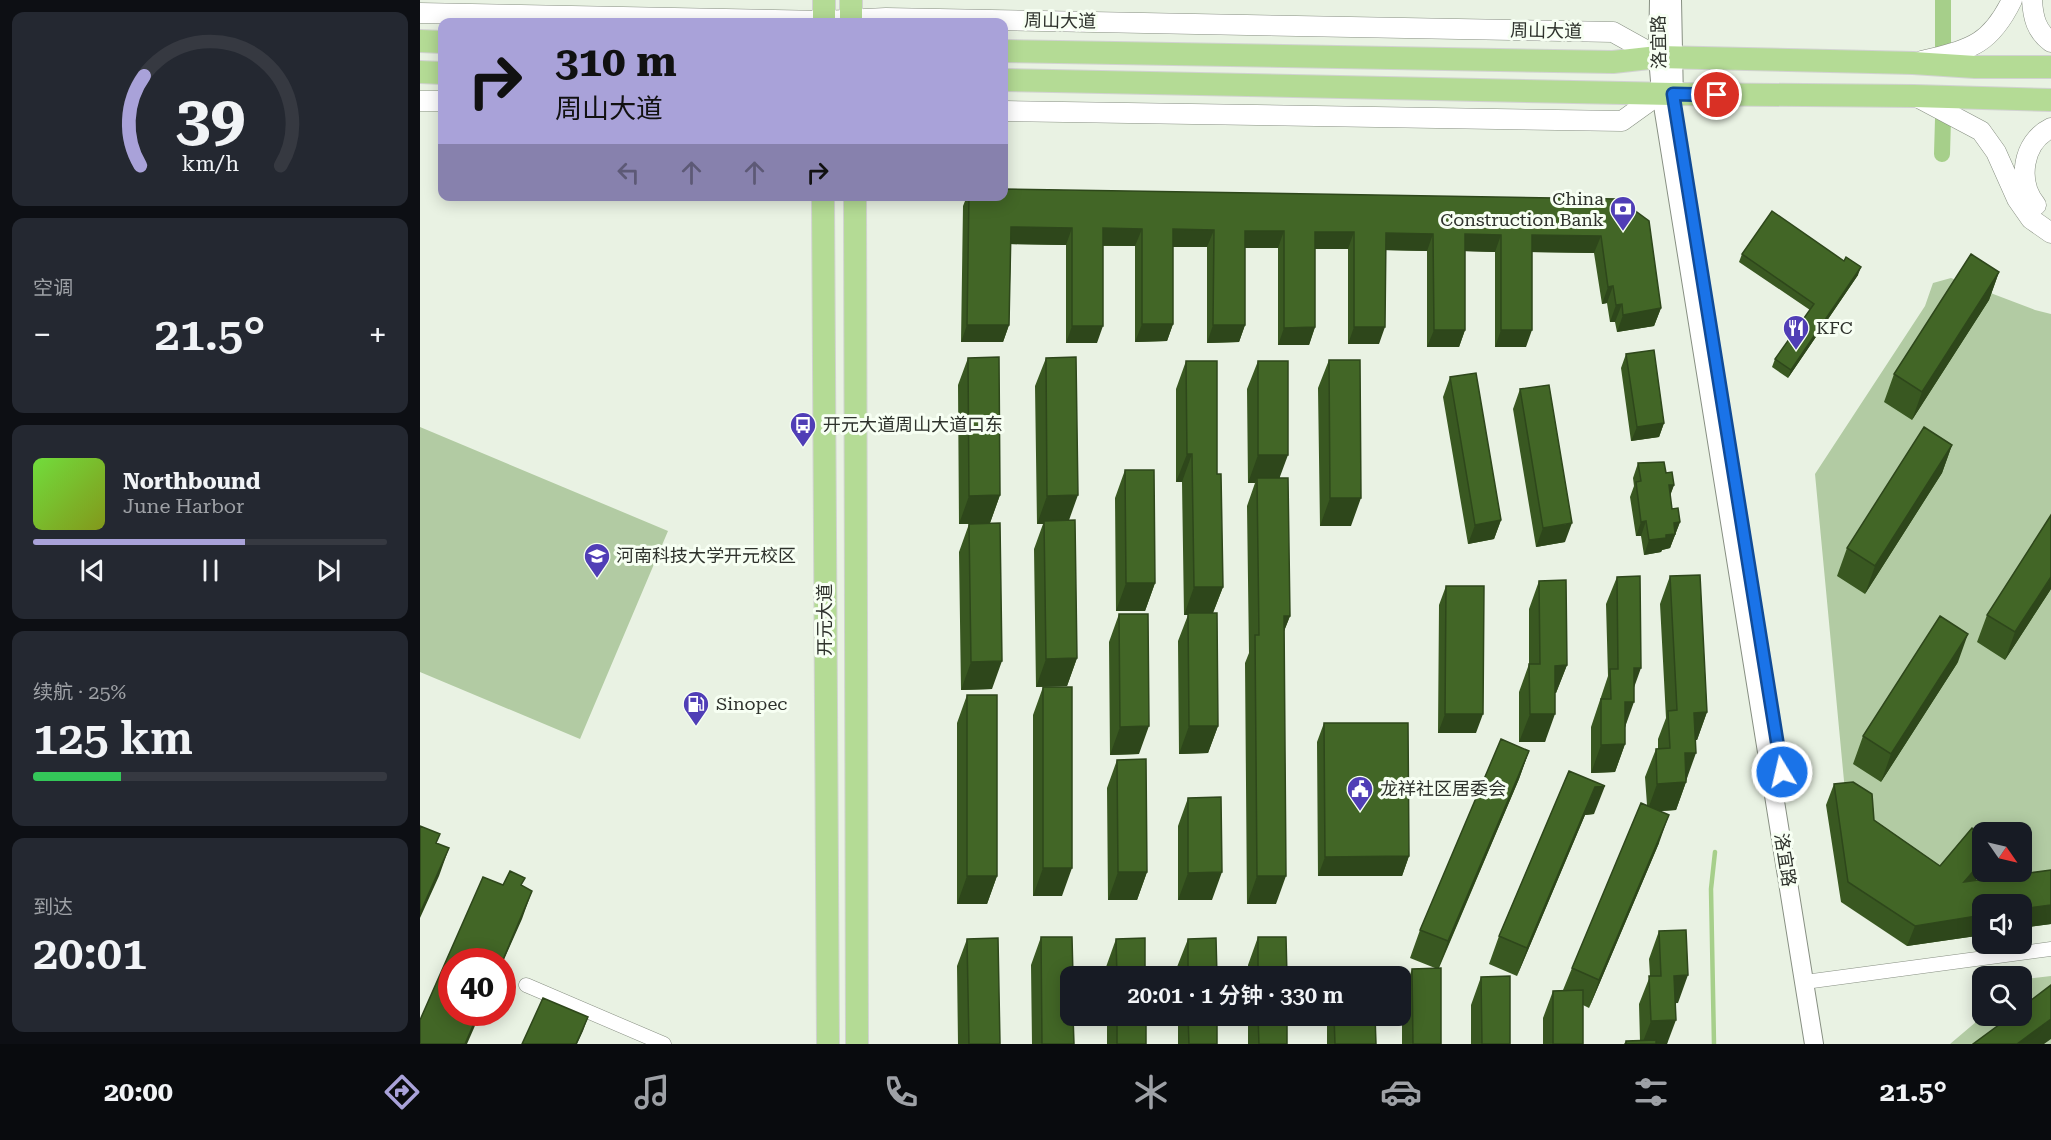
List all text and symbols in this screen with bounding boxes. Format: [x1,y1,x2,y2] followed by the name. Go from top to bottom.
[1024,9,1096,32] street label: 周山大道
[1648,15,1669,69] street label: 洛宜路
[1510,19,1582,42] street label: 周山大道
[555,37,677,86] text: 310 m
[456,42,534,120] icon: right
[1691,69,1742,120] pin
[1700,78,1733,111] icon: arrive
[175,82,245,155] text: 39
[555,93,663,125] text: 周山大道
[181,152,239,177] text: km/h
[612,156,645,189] icon: left
[675,156,708,189] icon: ahead
[738,156,771,189] icon: ahead
[801,156,834,189] icon: right
[1440,188,1604,230] place label: China Construction Bank
[1608,194,1638,232] bank icon: China Construction Bank
[33,276,73,300] text: 空调
[154,308,266,361] text: 21.5°
[1781,313,1811,351] restaurant icon: KFC
[33,315,51,354] text: −
[369,315,387,354] text: +
[1816,317,1853,338] place label: KFC
[788,410,818,448] bus stop icon: 开元大道周山大道口东
[823,414,1003,435] place label: 开元大道周山大道口东
[123,469,261,494] text: Northbound
[123,494,244,518] text: June Harbor
[582,541,612,579] school or university icon: 河南科技大学开元校区
[616,545,796,566] place label: 河南科技大学开元校区
[76,554,109,587] icon: previous
[194,554,227,587] icon: pause
[312,554,345,587] icon: next
[814,584,835,656] street label: 开元大道
[33,680,126,704] text: 续航 · 25%
[681,689,711,727] fuel station icon: Sinopec
[716,693,787,714] place label: Sinopec
[33,712,193,765] text: 125 km
[1750,740,1814,804] position arrow
[1345,774,1375,812] public building icon: 龙祥社区居委会
[1380,778,1506,799] place label: 龙祥社区居委会
[1972,822,2032,882] north arrow
[1972,822,2032,1026] map controls
[1771,832,1800,888] street label: 洛宜路
[1972,894,2032,954] button: sound
[33,895,73,919] text: 到达
[33,927,147,980] text: 20:01
[438,948,516,1026] speed limit sign: 40
[1972,966,2032,1026] button: search
[1127,983,1344,1008] text: 20:01 · 1 分钟 · 330 m
[381,1071,423,1113] icon: directions
[631,1071,673,1113] icon: music
[880,1071,922,1113] icon: phone
[1130,1071,1172,1113] icon: climate
[1380,1071,1422,1113] icon: car
[1630,1071,1672,1113] icon: filters
[104,1076,173,1108] text: 20:00
[1880,1076,1947,1108] text: 21.5°

